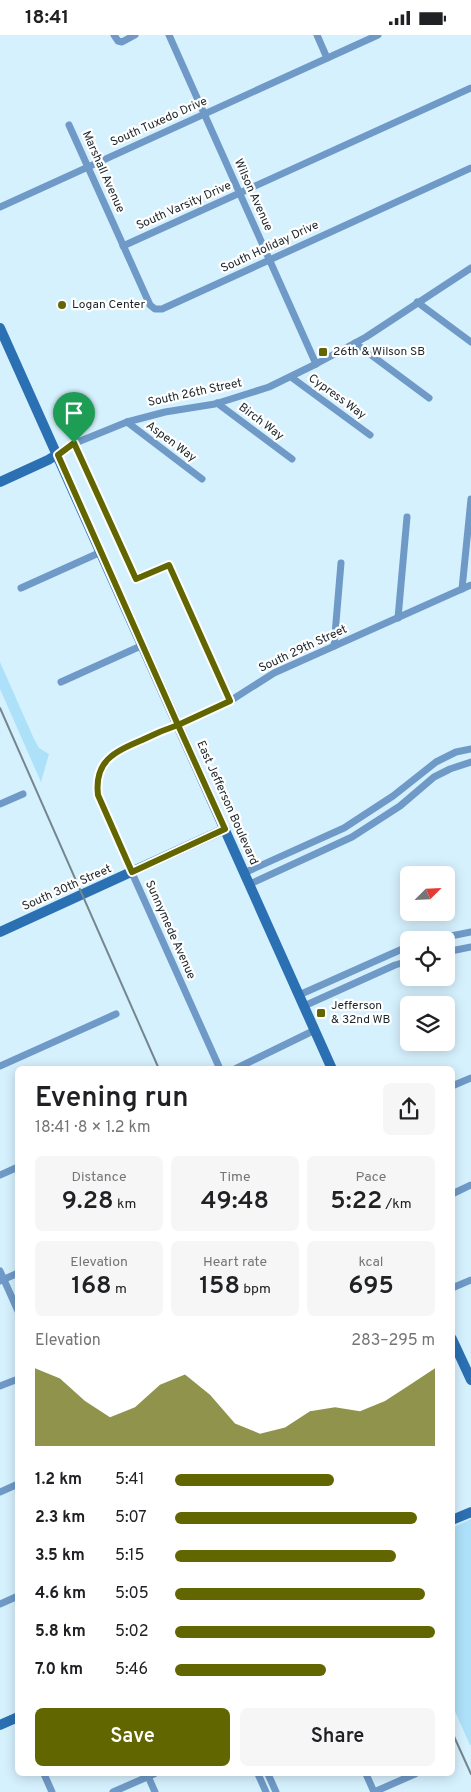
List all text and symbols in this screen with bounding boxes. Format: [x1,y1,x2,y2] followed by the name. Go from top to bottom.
[25,6,69,30] text: 18:41
[108,93,210,151] street label: South Tuxedo Drive
[78,129,128,215] street label: Marshall Avenue
[230,156,276,234] street label: Wilson Avenue
[134,178,234,234] street label: South Varsity Drive
[218,217,322,277] street label: South Holiday Drive
[72,297,145,313] place label: Logan Center
[56,299,68,311] marker: Logan Center
[333,344,425,360] place label: 26th & Wilson SB
[317,346,329,358] marker: 26th & Wilson SB
[305,371,369,423] street label: Cypress Way
[147,375,243,411] street label: South 26th Street
[53,392,95,443] pin
[60,399,88,427] icon: arrive
[235,400,287,444] street label: Birch Way
[143,418,199,466] street label: Aspen Way
[256,622,350,676] street label: South 29th Street
[192,738,262,868] street label: East Jefferson Boulevard
[20,861,114,915] street label: South 30th Street
[400,866,455,921] north arrow
[400,866,455,1051] map controls
[141,878,199,982] street label: Sunnymede Avenue
[400,931,455,986] button: locate
[400,996,455,1051] button: layers
[331,998,390,1028] place label: Jefferson & 32nd WB
[315,1007,327,1019] marker: Jefferson & 32nd WB
[35,1081,189,1117] text: Evening run
[383,1083,435,1135] button: share
[35,1118,151,1138] text: 18:41 · 8 × 1.2 km
[72,1169,126,1186] text: Distance
[219,1169,251,1186] text: Time
[356,1169,386,1186] text: Pace
[62,1186,114,1218] text: 9.28
[201,1186,269,1218] text: 49:48
[330,1186,382,1218] text: 5:22
[114,1196,136,1213] text: km
[382,1196,412,1213] text: /km
[70,1254,128,1271] text: Elevation
[203,1254,267,1271] text: Heart rate
[359,1254,383,1271] text: kcal
[71,1271,112,1303] text: 168
[199,1271,240,1303] text: 158
[348,1271,394,1303] text: 695
[112,1281,127,1298] text: m
[240,1281,271,1298] text: bpm
[35,1331,101,1351] text: Elevation
[351,1331,435,1351] text: 283–295 m
[35,1470,82,1490] text: 1.2 km
[115,1470,144,1490] text: 5:41
[35,1508,85,1528] text: 2.3 km
[115,1508,147,1528] text: 5:07
[35,1546,85,1566] text: 3.5 km
[115,1546,144,1566] text: 5:15
[35,1584,86,1604] text: 4.6 km
[115,1584,149,1604] text: 5:05
[35,1622,86,1642] text: 5.8 km
[115,1622,149,1642] text: 5:02
[35,1660,83,1680] text: 7.0 km
[115,1660,148,1680] text: 5:46
[35,1708,230,1766] button: Save
[240,1708,435,1766] button: Share

